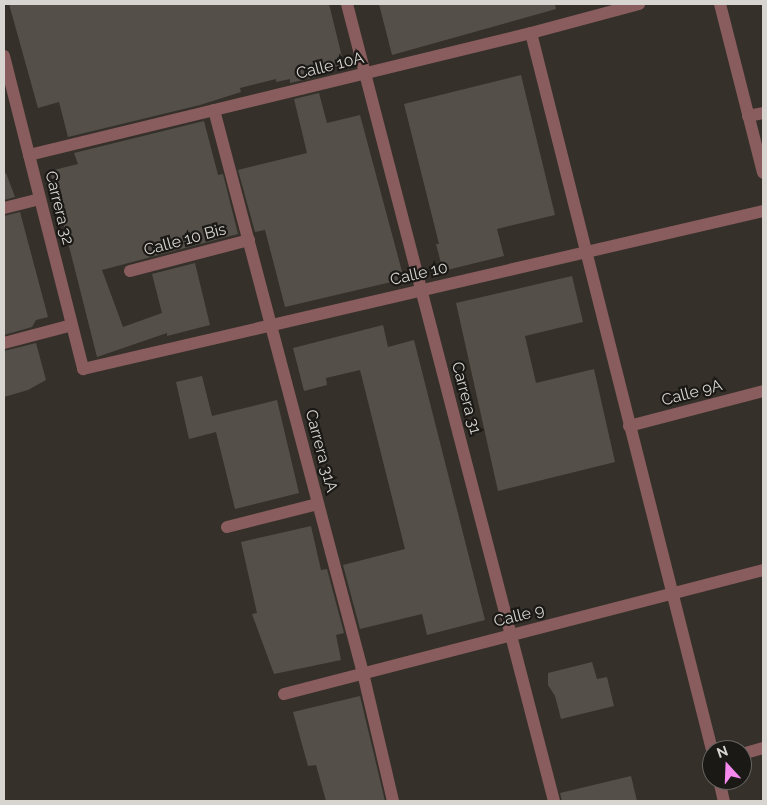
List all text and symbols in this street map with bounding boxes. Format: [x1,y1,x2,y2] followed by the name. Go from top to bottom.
[294,48,366,84] street label: Calle 10A
[41,169,77,247] street label: Carrera 32
[142,220,228,260] street label: Calle 10 Bis
[388,258,450,290] street label: Calle 10
[447,360,485,436] street label: Carrera 31
[660,376,724,410] street label: Calle 9A
[301,408,341,494] street label: Carrera 31A
[492,600,546,632] street label: Calle 9
[702,740,752,790] north arrow
[714,742,730,761] text: N

